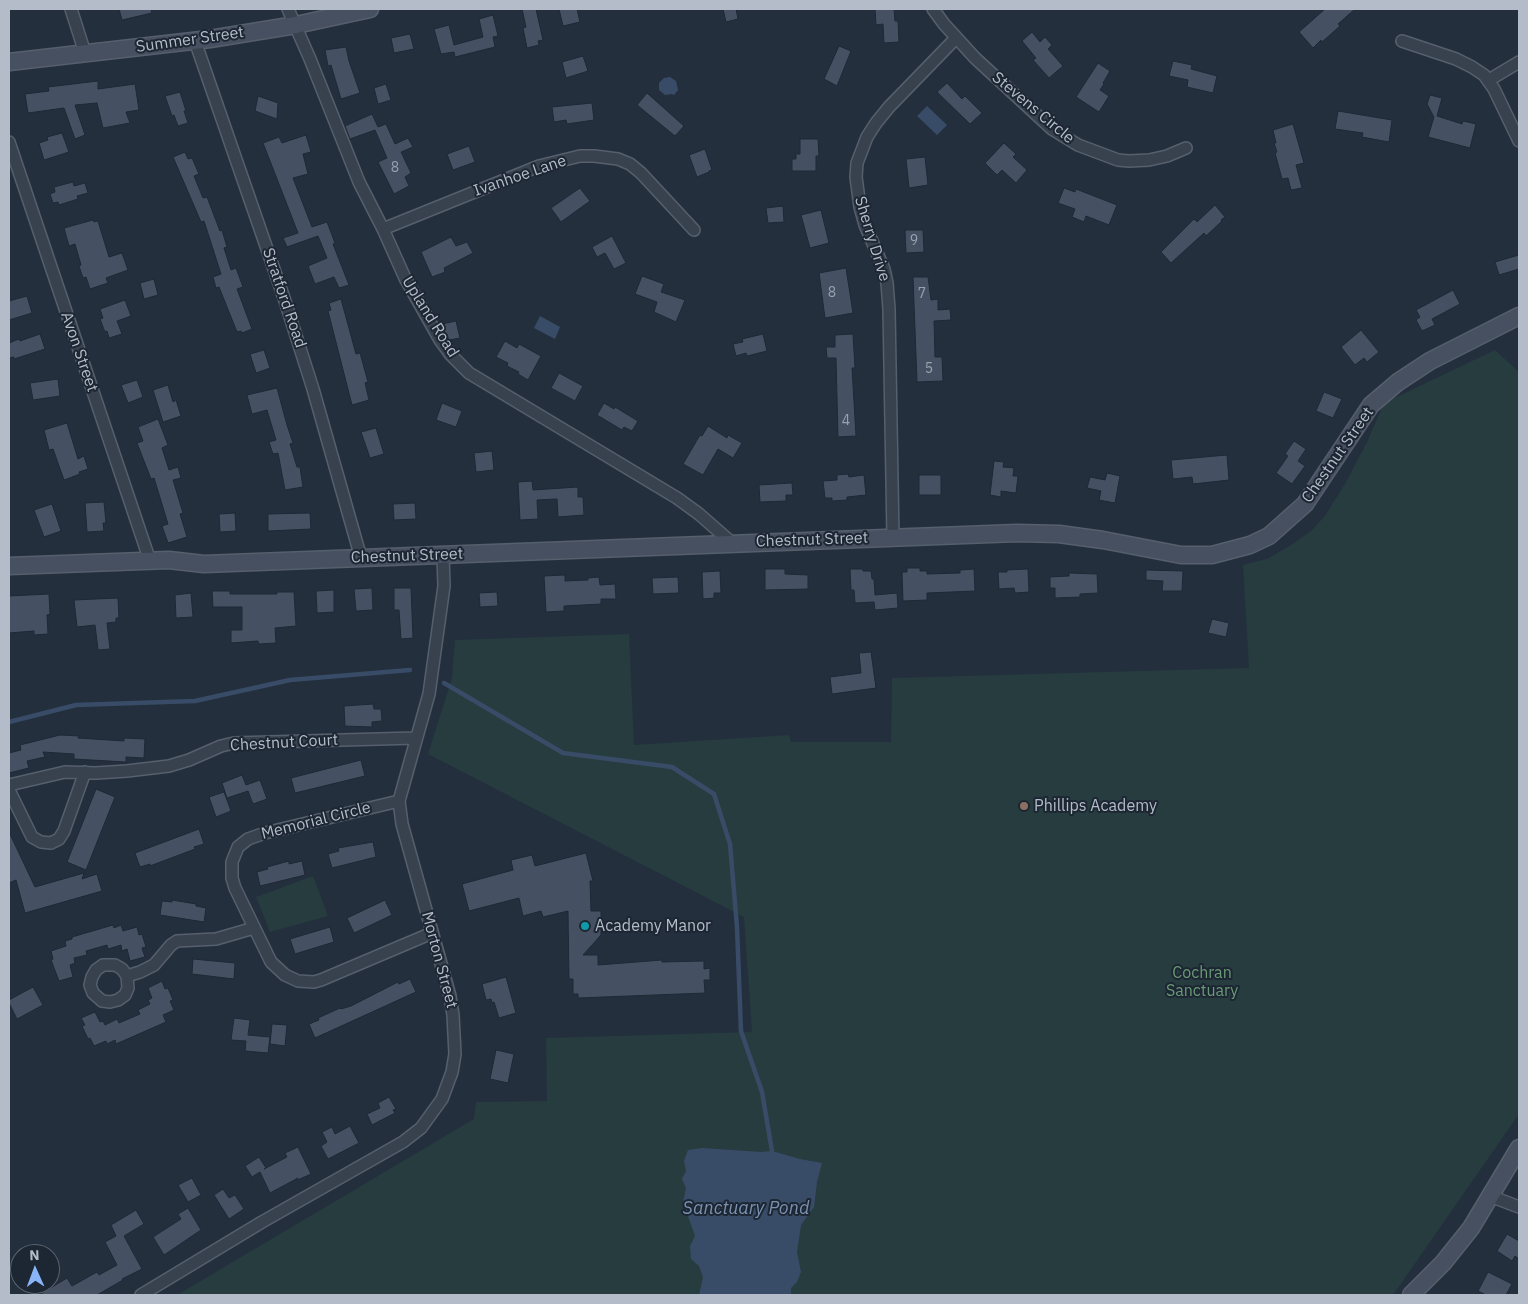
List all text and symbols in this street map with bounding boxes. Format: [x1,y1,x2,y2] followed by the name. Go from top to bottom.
[135,23,245,57] street label: Summer Street
[988,68,1078,148] street label: Stevens Circle
[471,151,569,201] street label: Ivanhoe Lane
[391,160,399,176] house number: 8
[850,194,894,284] street label: Sherry Drive
[910,233,918,249] house number: 9
[258,246,310,350] street label: Stratford Road
[397,273,463,361] street label: Upland Road
[828,285,836,301] house number: 8
[918,286,926,302] house number: 7
[56,309,102,395] street label: Avon Street
[925,361,933,377] house number: 5
[1298,403,1378,507] street label: Chestnut Street
[842,413,850,429] house number: 4
[755,528,869,552] street label: Chestnut Street
[350,544,464,568] street label: Chestnut Street
[229,731,339,755] street label: Chestnut Court
[1034,796,1157,816] place label: Phillips Academy
[259,798,373,844] street label: Memorial Circle
[1018,800,1030,812] marker: Phillips Academy
[417,910,461,1010] street label: Morton Street
[595,916,711,936] place label: Academy Manor
[579,920,591,932] marker: Academy Manor
[1166,963,1238,1001] park label: Cochran Sanctuary
[683,1198,809,1220] water label: Sanctuary Pond
[10,1244,60,1294] north arrow
[29,1246,40,1264] text: N

